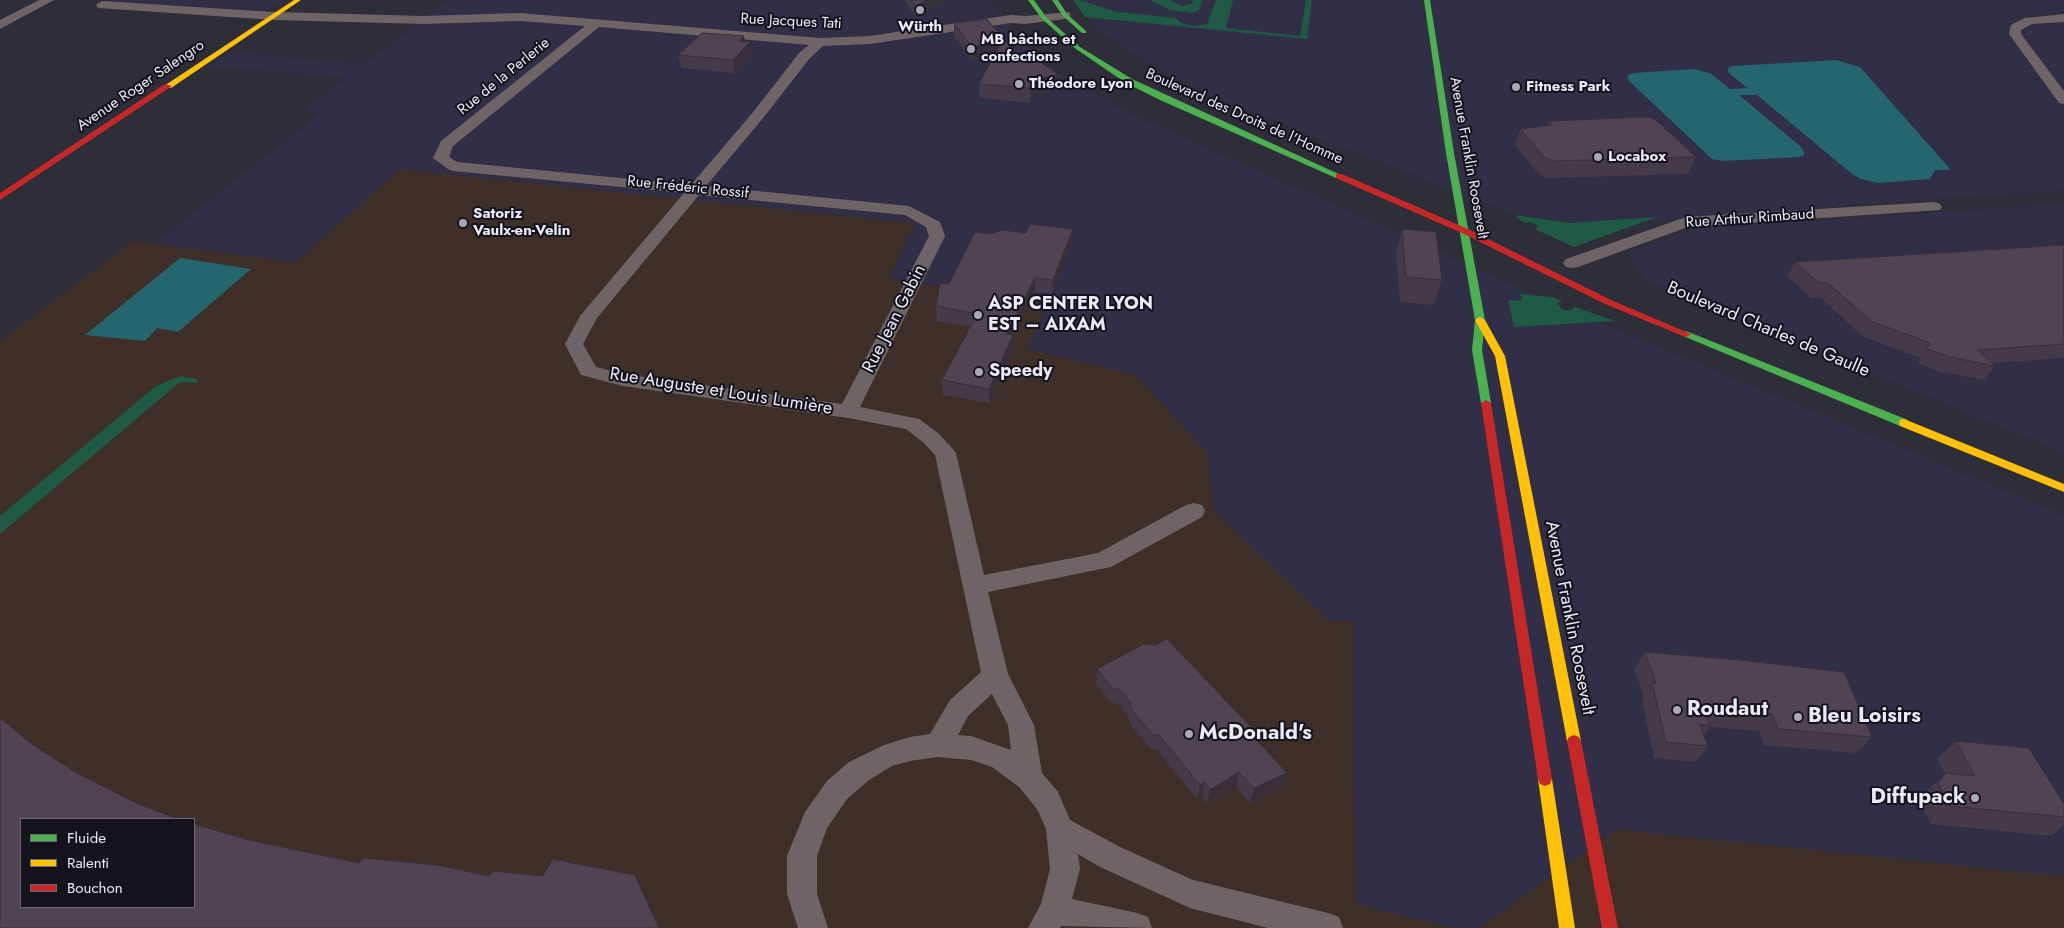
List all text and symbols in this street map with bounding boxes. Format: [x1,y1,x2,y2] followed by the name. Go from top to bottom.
[914,4,926,16] marker: Würth
[740,10,842,34] street label: Rue Jacques Tati
[898,18,942,36] place label: Würth
[981,31,1075,66] place label: MB bâches et confections
[454,34,554,120] street label: Rue de la Perlerie
[74,37,208,135] street label: Avenue Roger Salengro
[965,43,977,55] marker: MB bâches et confections
[1143,65,1345,169] street label: Boulevard des Droits de l'Homme
[1029,75,1133,93] place label: Théodore Lyon
[1445,75,1491,241] street label: Avenue Franklin Roosevelt
[1013,78,1025,90] marker: Théodore Lyon
[1526,78,1610,96] place label: Fitness Park
[1510,81,1522,93] marker: Fitness Park
[1608,148,1666,166] place label: Locabox
[1592,151,1604,163] marker: Locabox
[626,173,750,203] street label: Rue Frédéric Rossif
[473,205,570,240] place label: Satoriz Vaulx-en-Velin
[1685,206,1815,232] street label: Rue Arthur Rimbaud
[457,217,469,229] marker: Satoriz Vaulx-en-Velin
[859,261,931,377] street label: Rue Jean Gabin
[1663,277,1873,383] street label: Boulevard Charles de Gaulle
[988,294,1153,336] place label: ASP CENTER LYON EST – AIXAM
[972,309,984,321] marker: ASP CENTER LYON EST – AIXAM
[989,361,1052,383] place label: Speedy
[608,364,834,420] street label: Rue Auguste et Louis Lumière
[973,366,985,378] marker: Speedy
[1540,519,1598,717] street label: Avenue Franklin Roosevelt
[1687,697,1768,723] place label: Roudaut
[1671,704,1683,716] marker: Roudaut
[1808,704,1921,730] place label: Bleu Loisirs
[1792,711,1804,723] marker: Bleu Loisirs
[1199,721,1312,747] place label: McDonald's
[1183,728,1195,740] marker: McDonald's
[1871,785,1965,811] place label: Diffupack
[1969,792,1981,804] marker: Diffupack
[20,818,195,908] legend
[67,827,106,849] text: Fluide
[67,852,109,874] text: Ralenti
[67,877,123,899] text: Bouchon

